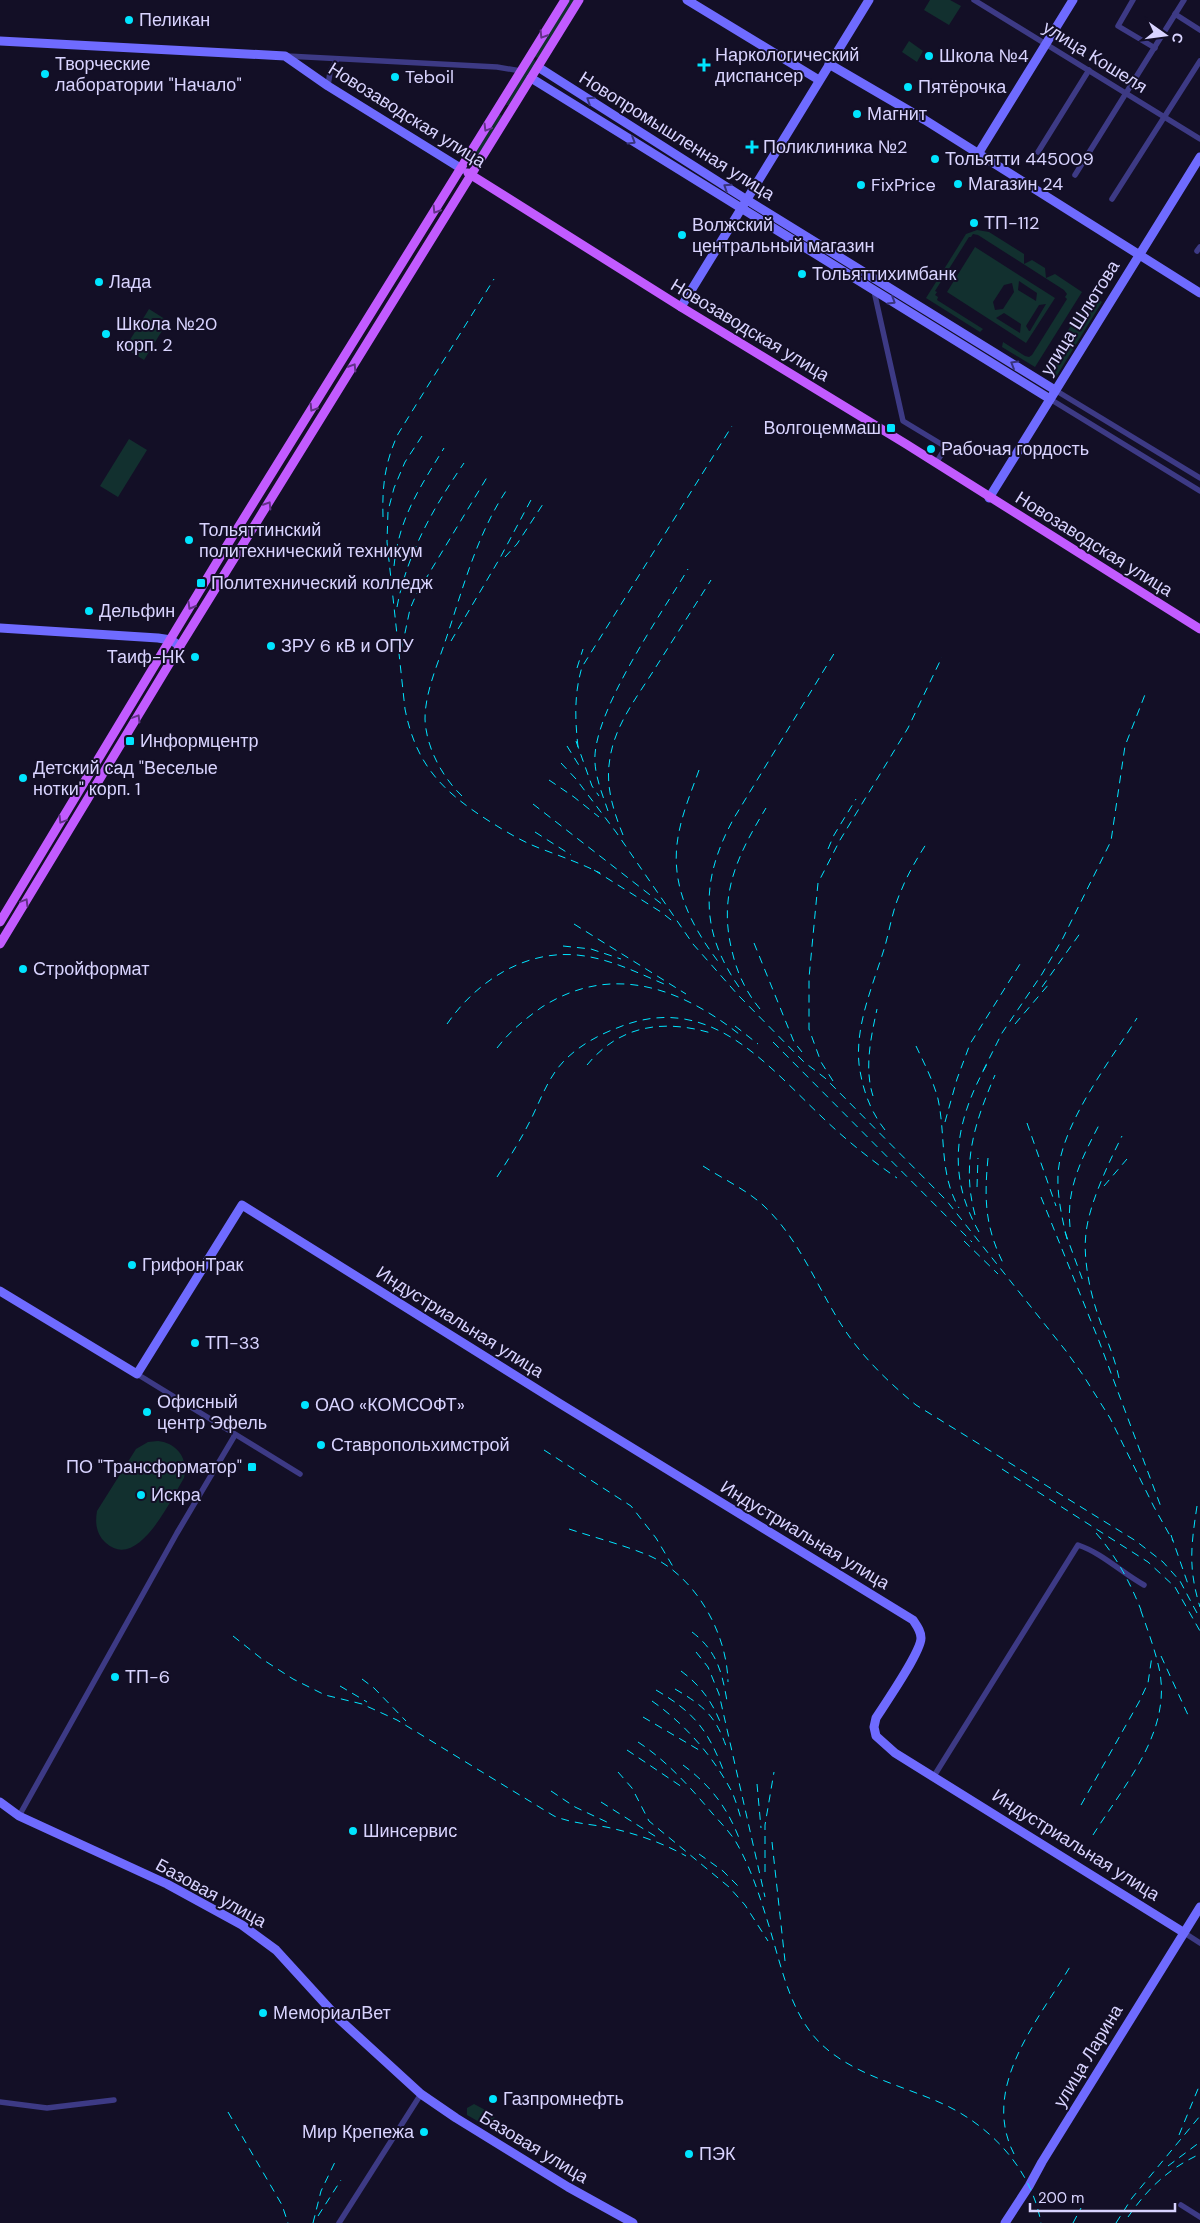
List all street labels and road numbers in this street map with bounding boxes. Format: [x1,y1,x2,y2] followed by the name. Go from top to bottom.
[1038,15,1152,99] street label: улица Кошеля
[324,57,491,174] street label: Новозаводская улица
[575,66,780,207] street label: Новопромышленная улица
[1035,255,1126,380] street label: улица Шлютова
[666,273,835,387] street label: Новозаводская улица
[1011,486,1178,603] street label: Новозаводская улица
[372,1261,549,1384] street label: Индустриальная улица
[716,1475,895,1596] street label: Индустриальная улица
[988,1784,1165,1907] street label: Индустриальная улица
[151,1853,272,1934] street label: Базовая улица
[1048,1999,1129,2112] street label: улица Ларина
[475,2105,594,2189] street label: Базовая улица

